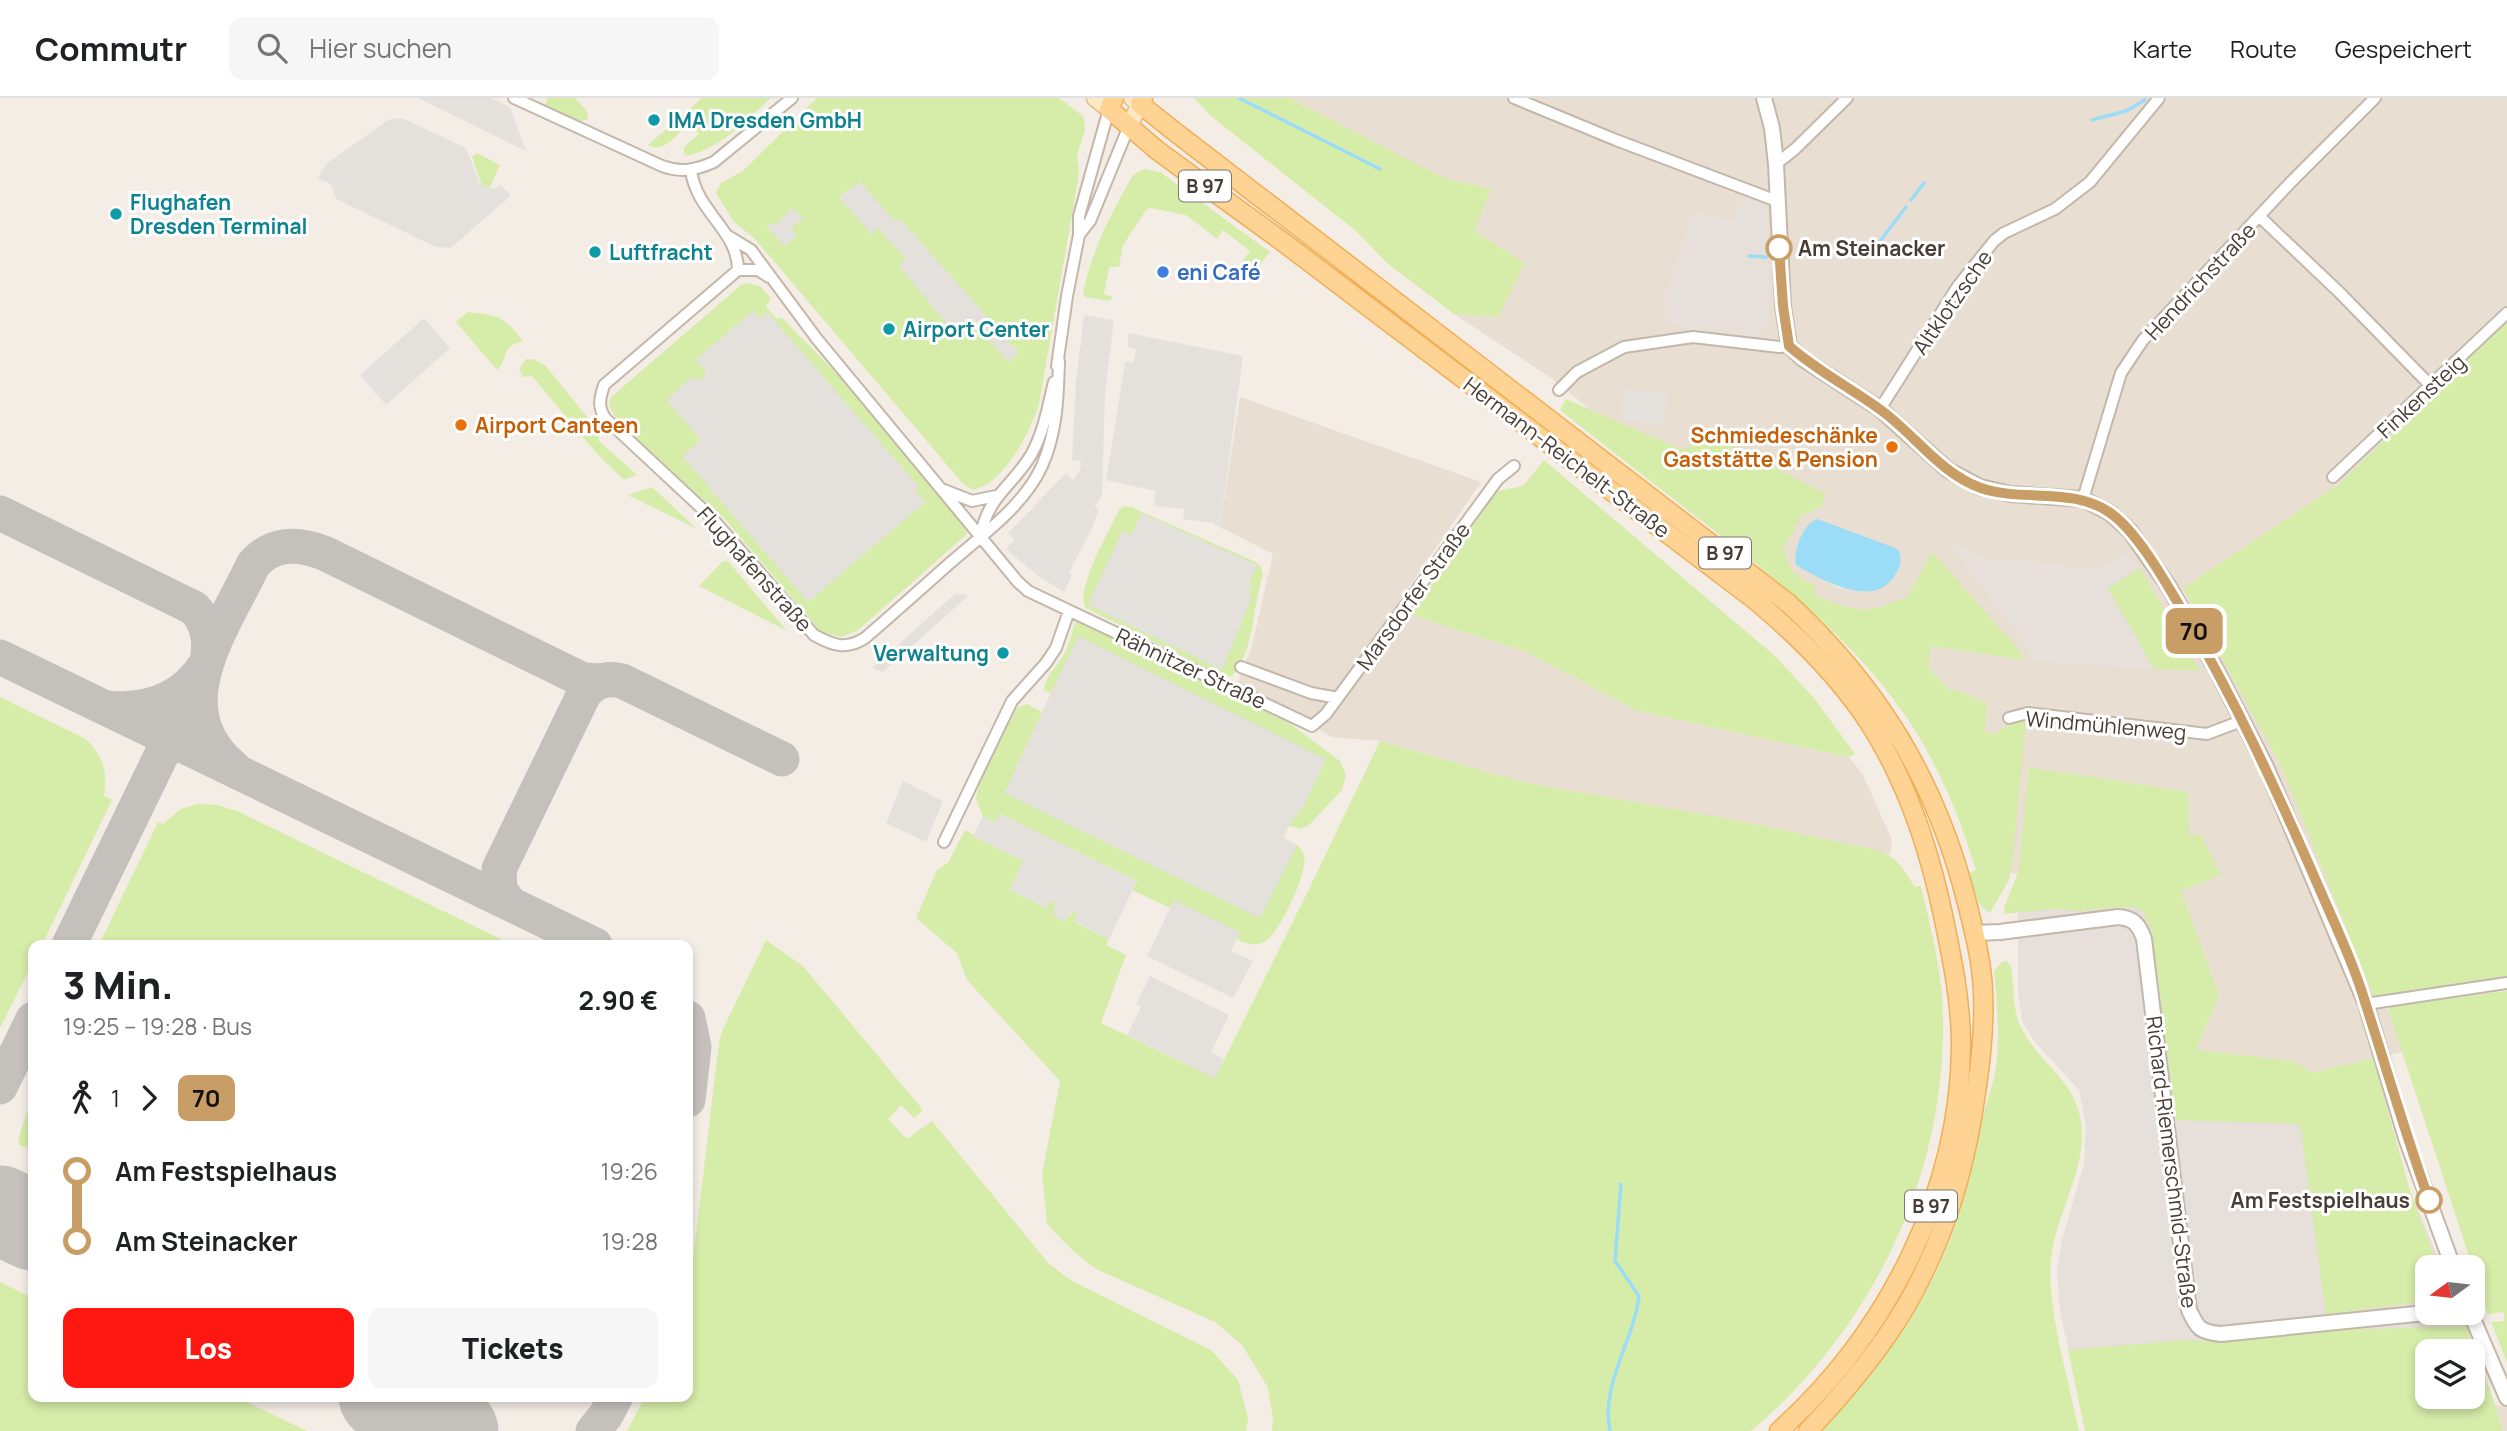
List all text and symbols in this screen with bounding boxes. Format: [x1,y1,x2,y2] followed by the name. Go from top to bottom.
[229,17,719,80] search box
[35,26,187,71] text: Commutr
[253,29,291,67] icon: search
[309,30,452,66] text: Hier suchen
[2133,32,2192,65] text: Karte
[2230,32,2297,65] text: Route
[2335,32,2472,65] text: Gespeichert
[668,106,862,134] place label: IMA Dresden GmbH
[646,112,662,128] marker: IMA Dresden GmbH
[1179,170,1231,202] road number: B 97
[130,188,307,240] place label: Flughafen Dresden Terminal
[108,206,124,222] marker: Flughafen Dresden Terminal
[2138,216,2262,346] street label: Hendrichstraße
[1798,234,1945,262] place label: Am Steinacker
[1766,235,1792,261] marker: Am Steinacker
[609,238,713,266] place label: Luftfracht
[587,244,603,260] marker: Luftfracht
[1906,244,1998,360] street label: Altklotzsche
[1177,258,1261,286] place label: eni Café
[1155,264,1171,280] marker: eni Café
[903,315,1049,343] place label: Airport Center
[881,321,897,337] marker: Airport Center
[2371,348,2471,444] street label: Finkensteig
[1458,370,1676,544] street label: Hermann-Reichelt-Straße
[475,411,638,439] place label: Airport Canteen
[453,417,469,433] marker: Airport Canteen
[1663,421,1878,473] place label: Schmiedeschänke Gaststätte & Pension
[1884,439,1900,455] marker: Schmiedeschänke Gaststätte & Pension
[691,501,819,637] street label: Flughafenstraße
[1350,517,1476,675] street label: Marsdorfer Straße
[1699,538,1751,568] road number: B 97
[2162,608,2226,654] line badge: 70
[2180,614,2208,647] text: 70
[1111,621,1271,715] street label: Rähnitzer Straße
[873,639,989,667] place label: Verwaltung
[995,645,1011,661] marker: Verwaltung
[2024,704,2188,746] street label: Windmühlenweg
[63,958,173,1010] text: 3 Min.
[578,982,658,1018] text: 2.90 €
[63,1010,252,1042] text: 19:25 – 19:28 · Bus
[2140,1014,2204,1310] street label: Richard-Riemerschmid-Straße
[63,1079,101,1117] icon: walk
[130,1079,168,1117] icon: forward
[192,1081,221,1114] text: 70
[111,1082,120,1114] text: 1
[115,1153,337,1189] text: Am Festspielhaus
[601,1155,658,1187] text: 19:26
[2231,1186,2410,1214] place label: Am Festspielhaus
[2416,1187,2442,1213] marker: Am Festspielhaus
[1905,1190,1957,1222] road number: B 97
[115,1223,298,1259] text: Am Steinacker
[601,1225,658,1257] text: 19:28
[2415,1255,2485,1325] north arrow
[2415,1255,2485,1409] map controls
[63,1308,354,1388] button: Los
[368,1308,658,1388] button: Tickets
[2415,1339,2485,1409] button: layers

